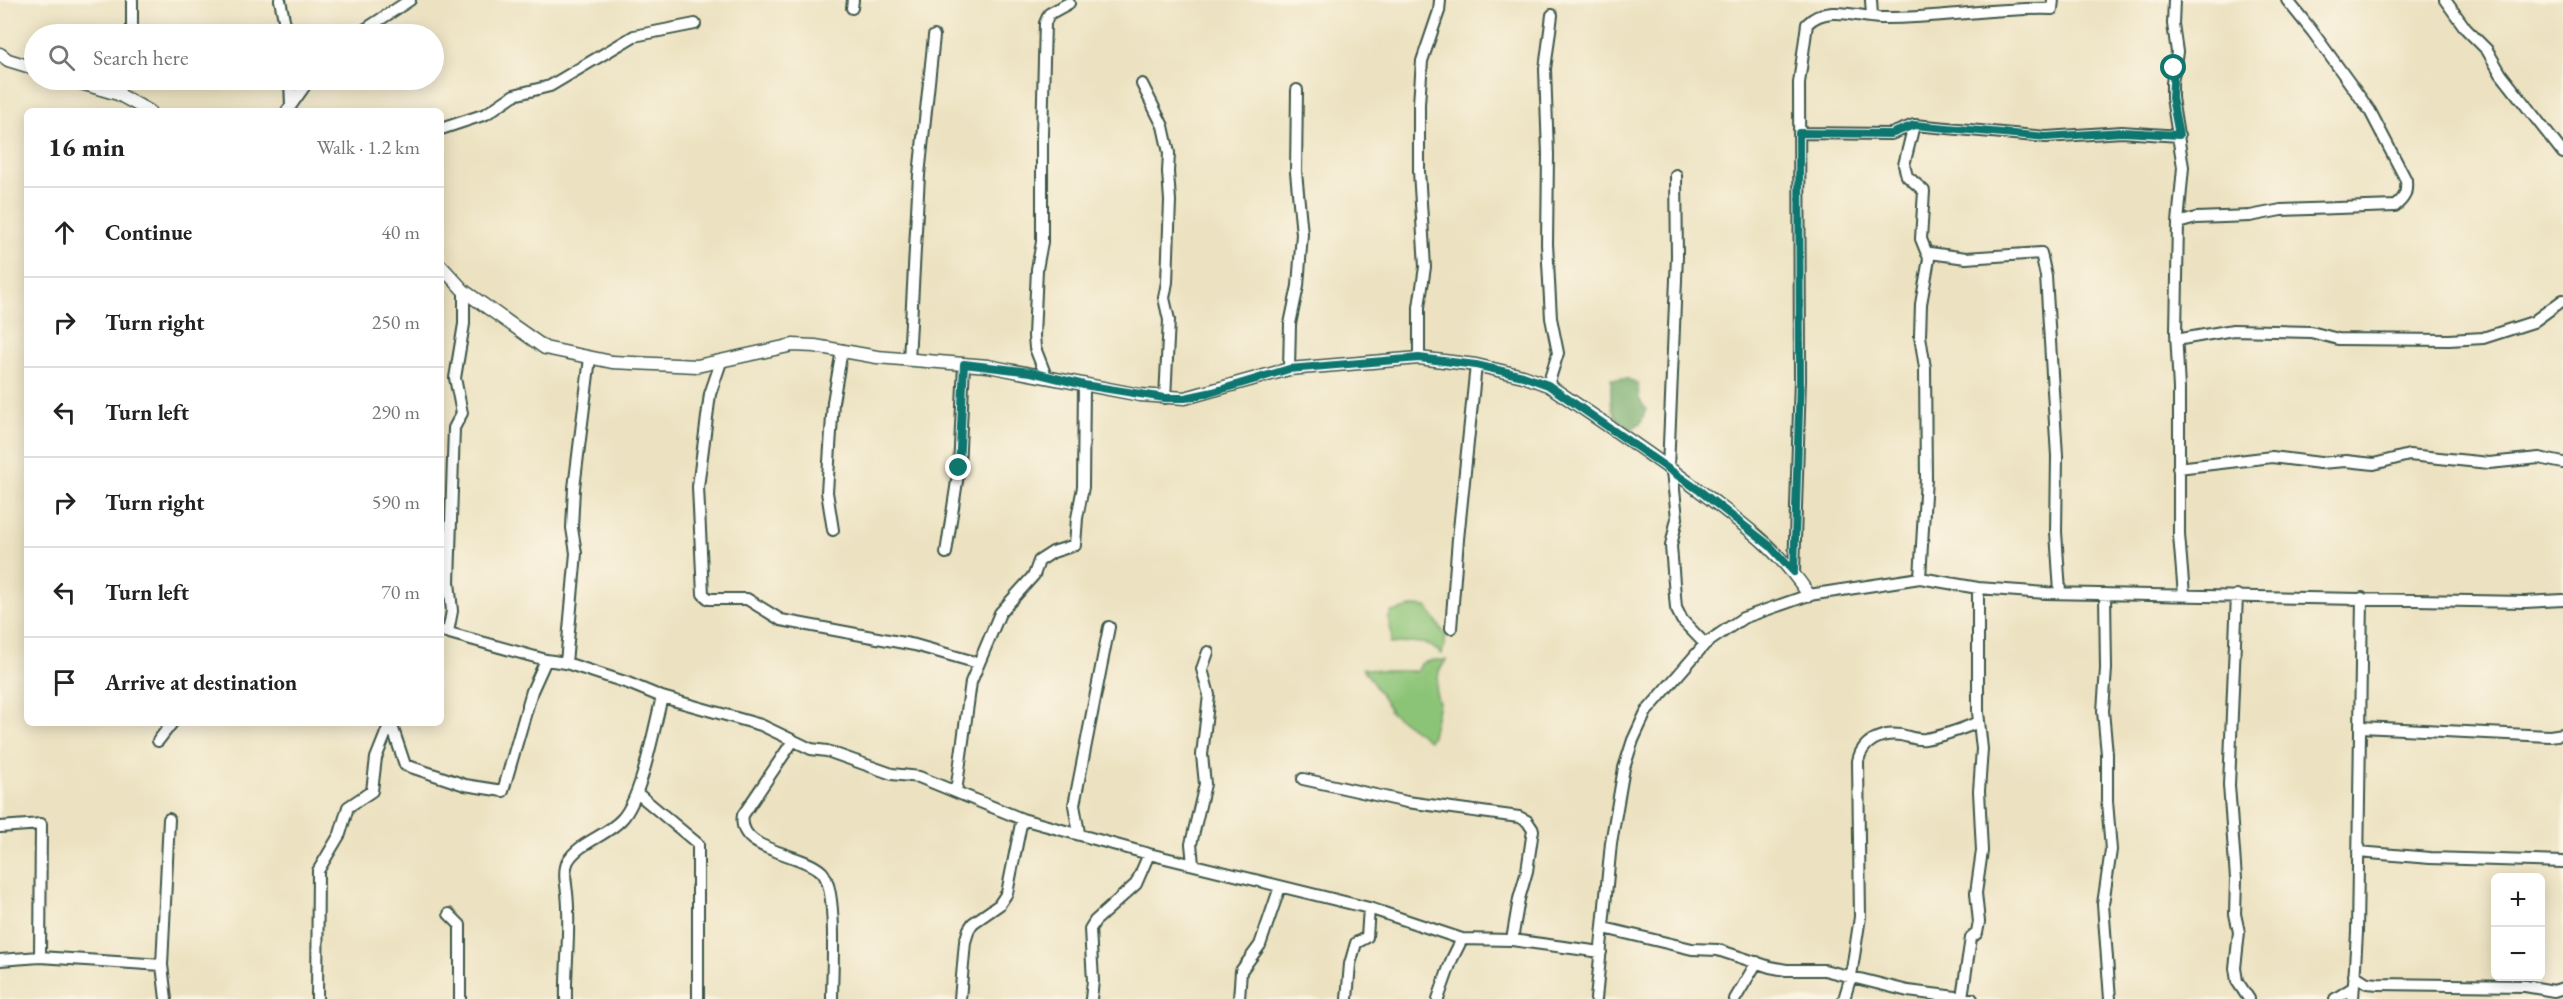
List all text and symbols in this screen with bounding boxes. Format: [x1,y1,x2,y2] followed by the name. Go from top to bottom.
[24,24,444,90] search box
[45,41,78,74] icon: search
[93,43,188,72] text: Search here
[2160,54,2186,80] route start
[48,130,125,164] text: 16 min
[317,134,420,160] text: Walk · 1.2 km
[48,216,81,249] icon: ahead
[105,218,192,247] text: Continue
[381,219,420,245] text: 40 m
[48,306,81,339] icon: right
[105,308,204,337] text: Turn right
[372,309,420,335] text: 250 m
[48,396,81,429] icon: left
[105,398,189,427] text: Turn left
[372,399,420,425] text: 290 m
[945,454,971,480] route end
[48,486,81,519] icon: right
[105,488,204,517] text: Turn right
[372,489,420,515] text: 590 m
[48,576,81,609] icon: left
[105,578,189,607] text: Turn left
[381,579,420,605] text: 70 m
[48,666,81,699] icon: arrive
[105,668,297,697] text: Arrive at destination
[2491,873,2545,981] map controls
[2491,873,2545,927] button: +
[2491,927,2545,981] button: −

